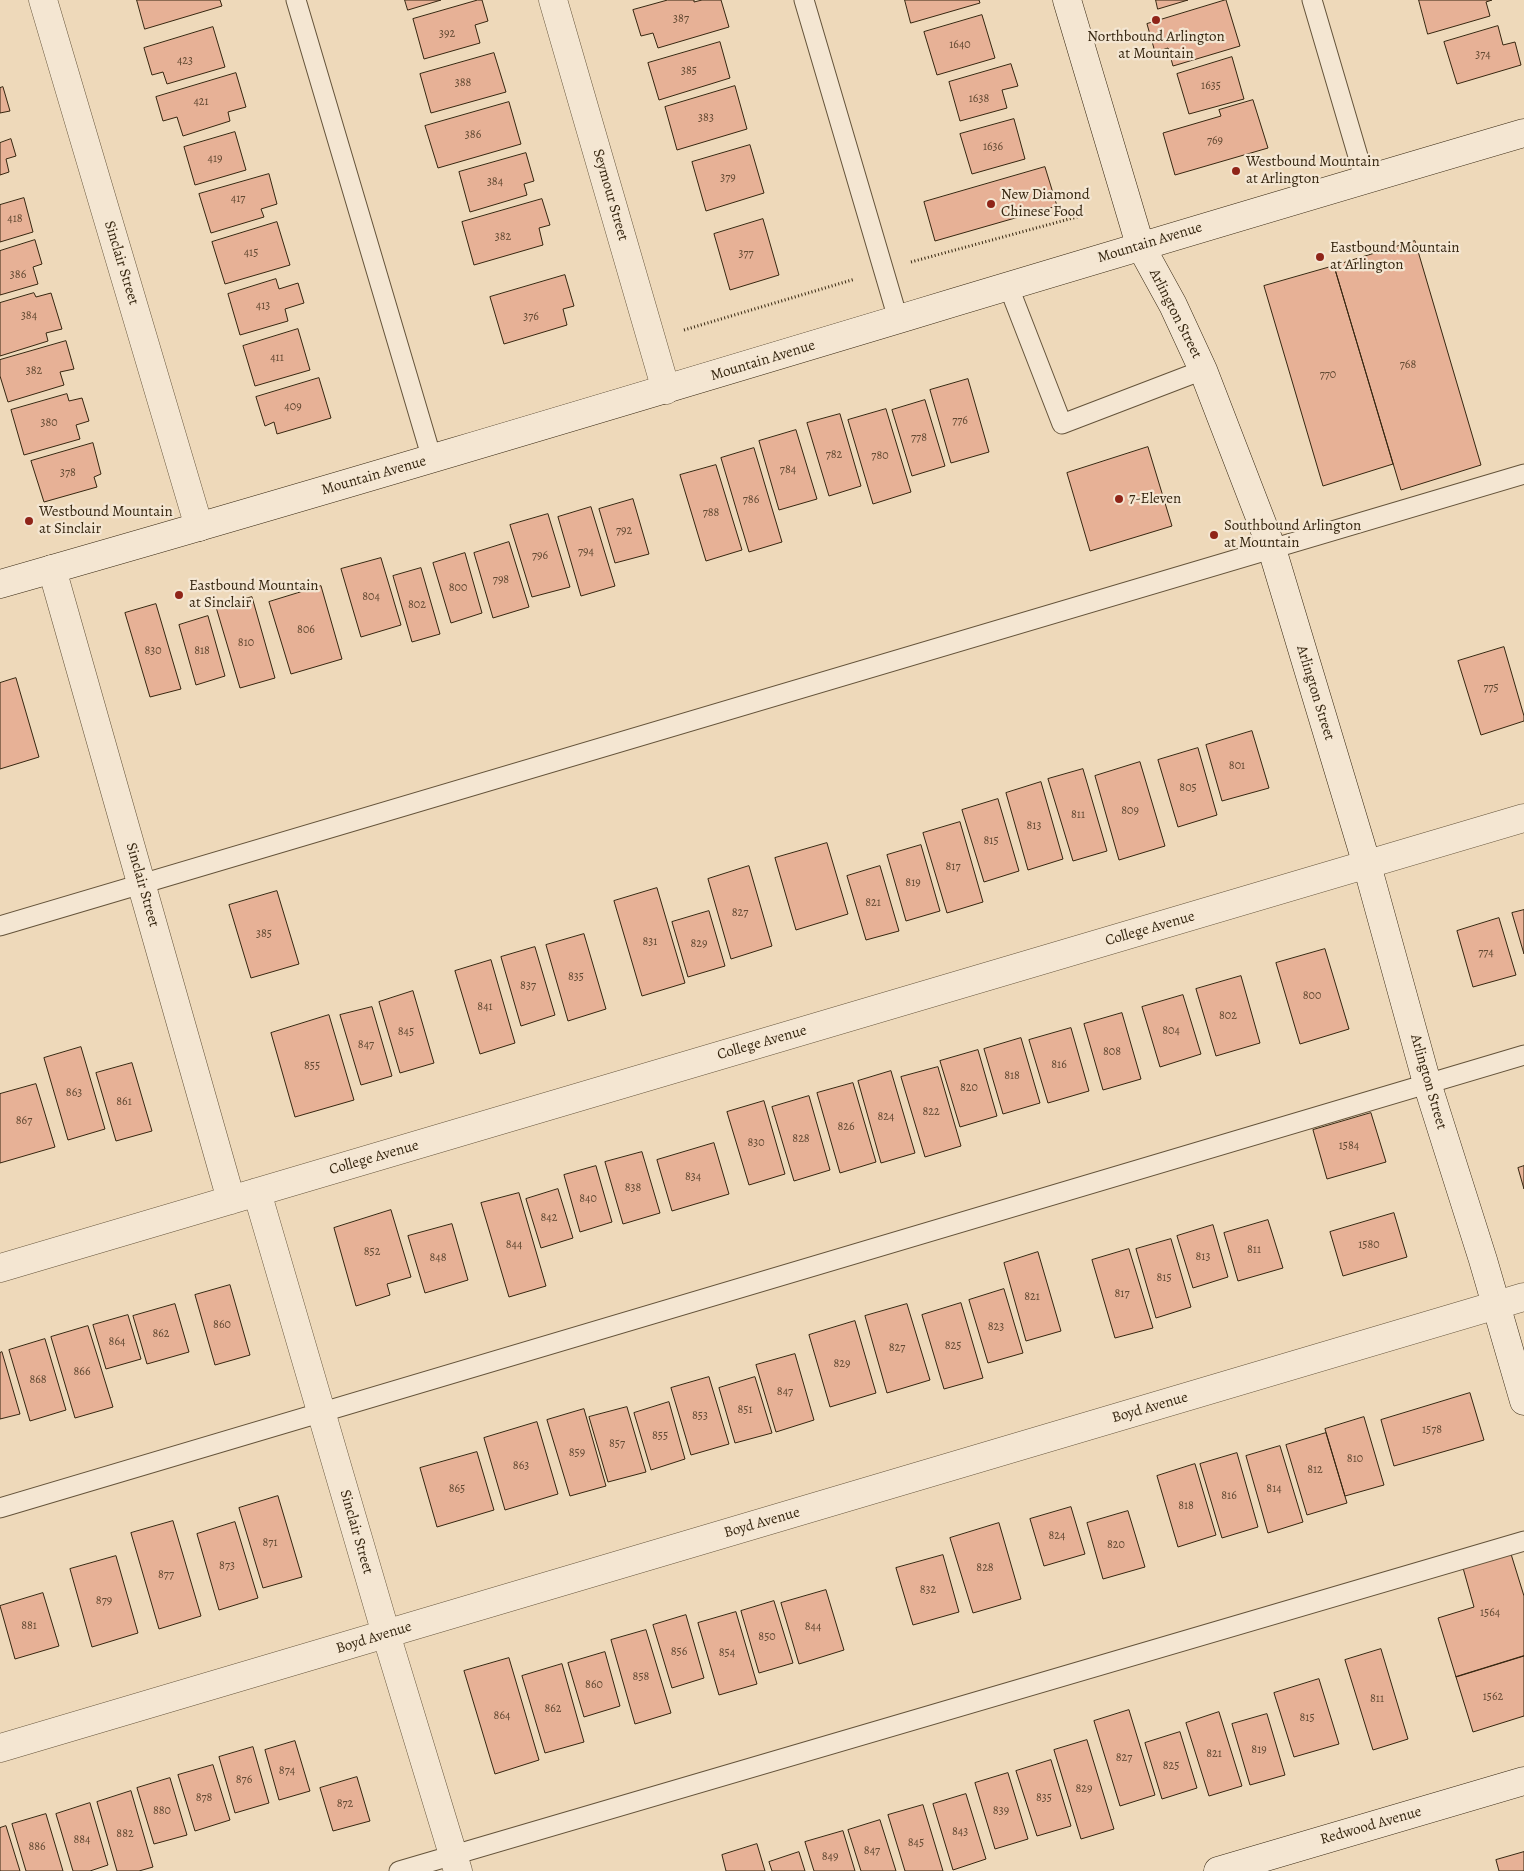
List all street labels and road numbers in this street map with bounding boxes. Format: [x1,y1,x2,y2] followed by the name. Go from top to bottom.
[588,147,632,243] street label: Seymour Street
[100,219,142,307] street label: Sinclair Street
[1096,219,1204,267] street label: Mountain Avenue
[1145,266,1205,362] street label: Arlington Street
[709,337,817,385] street label: Mountain Avenue
[319,452,429,500] street label: Mountain Avenue
[1292,643,1338,743] street label: Arlington Street
[121,841,163,929] street label: Sinclair Street
[1103,908,1197,950] street label: College Avenue
[715,1022,809,1064] street label: College Avenue
[1406,1032,1450,1132] street label: Arlington Street
[327,1137,421,1179] street label: College Avenue
[1110,1389,1190,1427] street label: Boyd Avenue
[335,1488,377,1576] street label: Sinclair Street
[722,1504,802,1542] street label: Boyd Avenue
[334,1618,414,1658] street label: Boyd Avenue
[1318,1803,1424,1849] street label: Redwood Avenue

